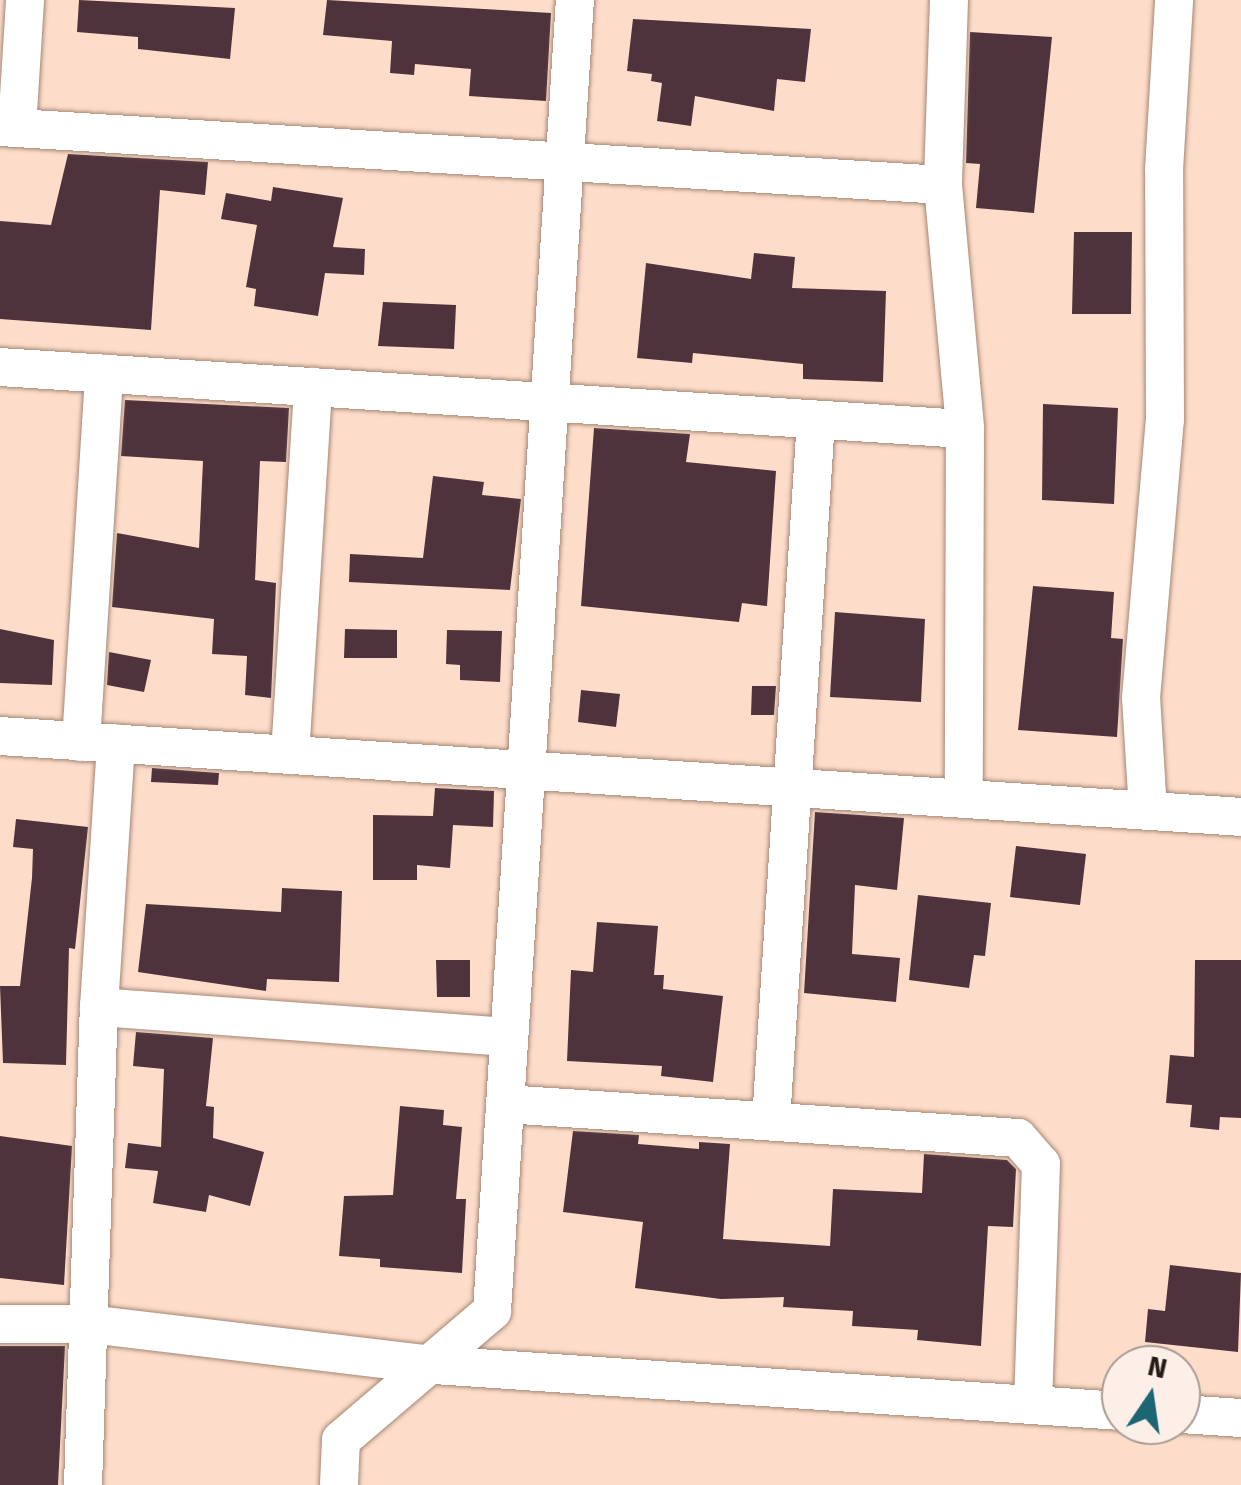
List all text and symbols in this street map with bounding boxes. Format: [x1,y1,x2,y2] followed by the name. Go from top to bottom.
[1101,1345,1201,1445] north arrow
[1145,1349,1170,1385] text: N

